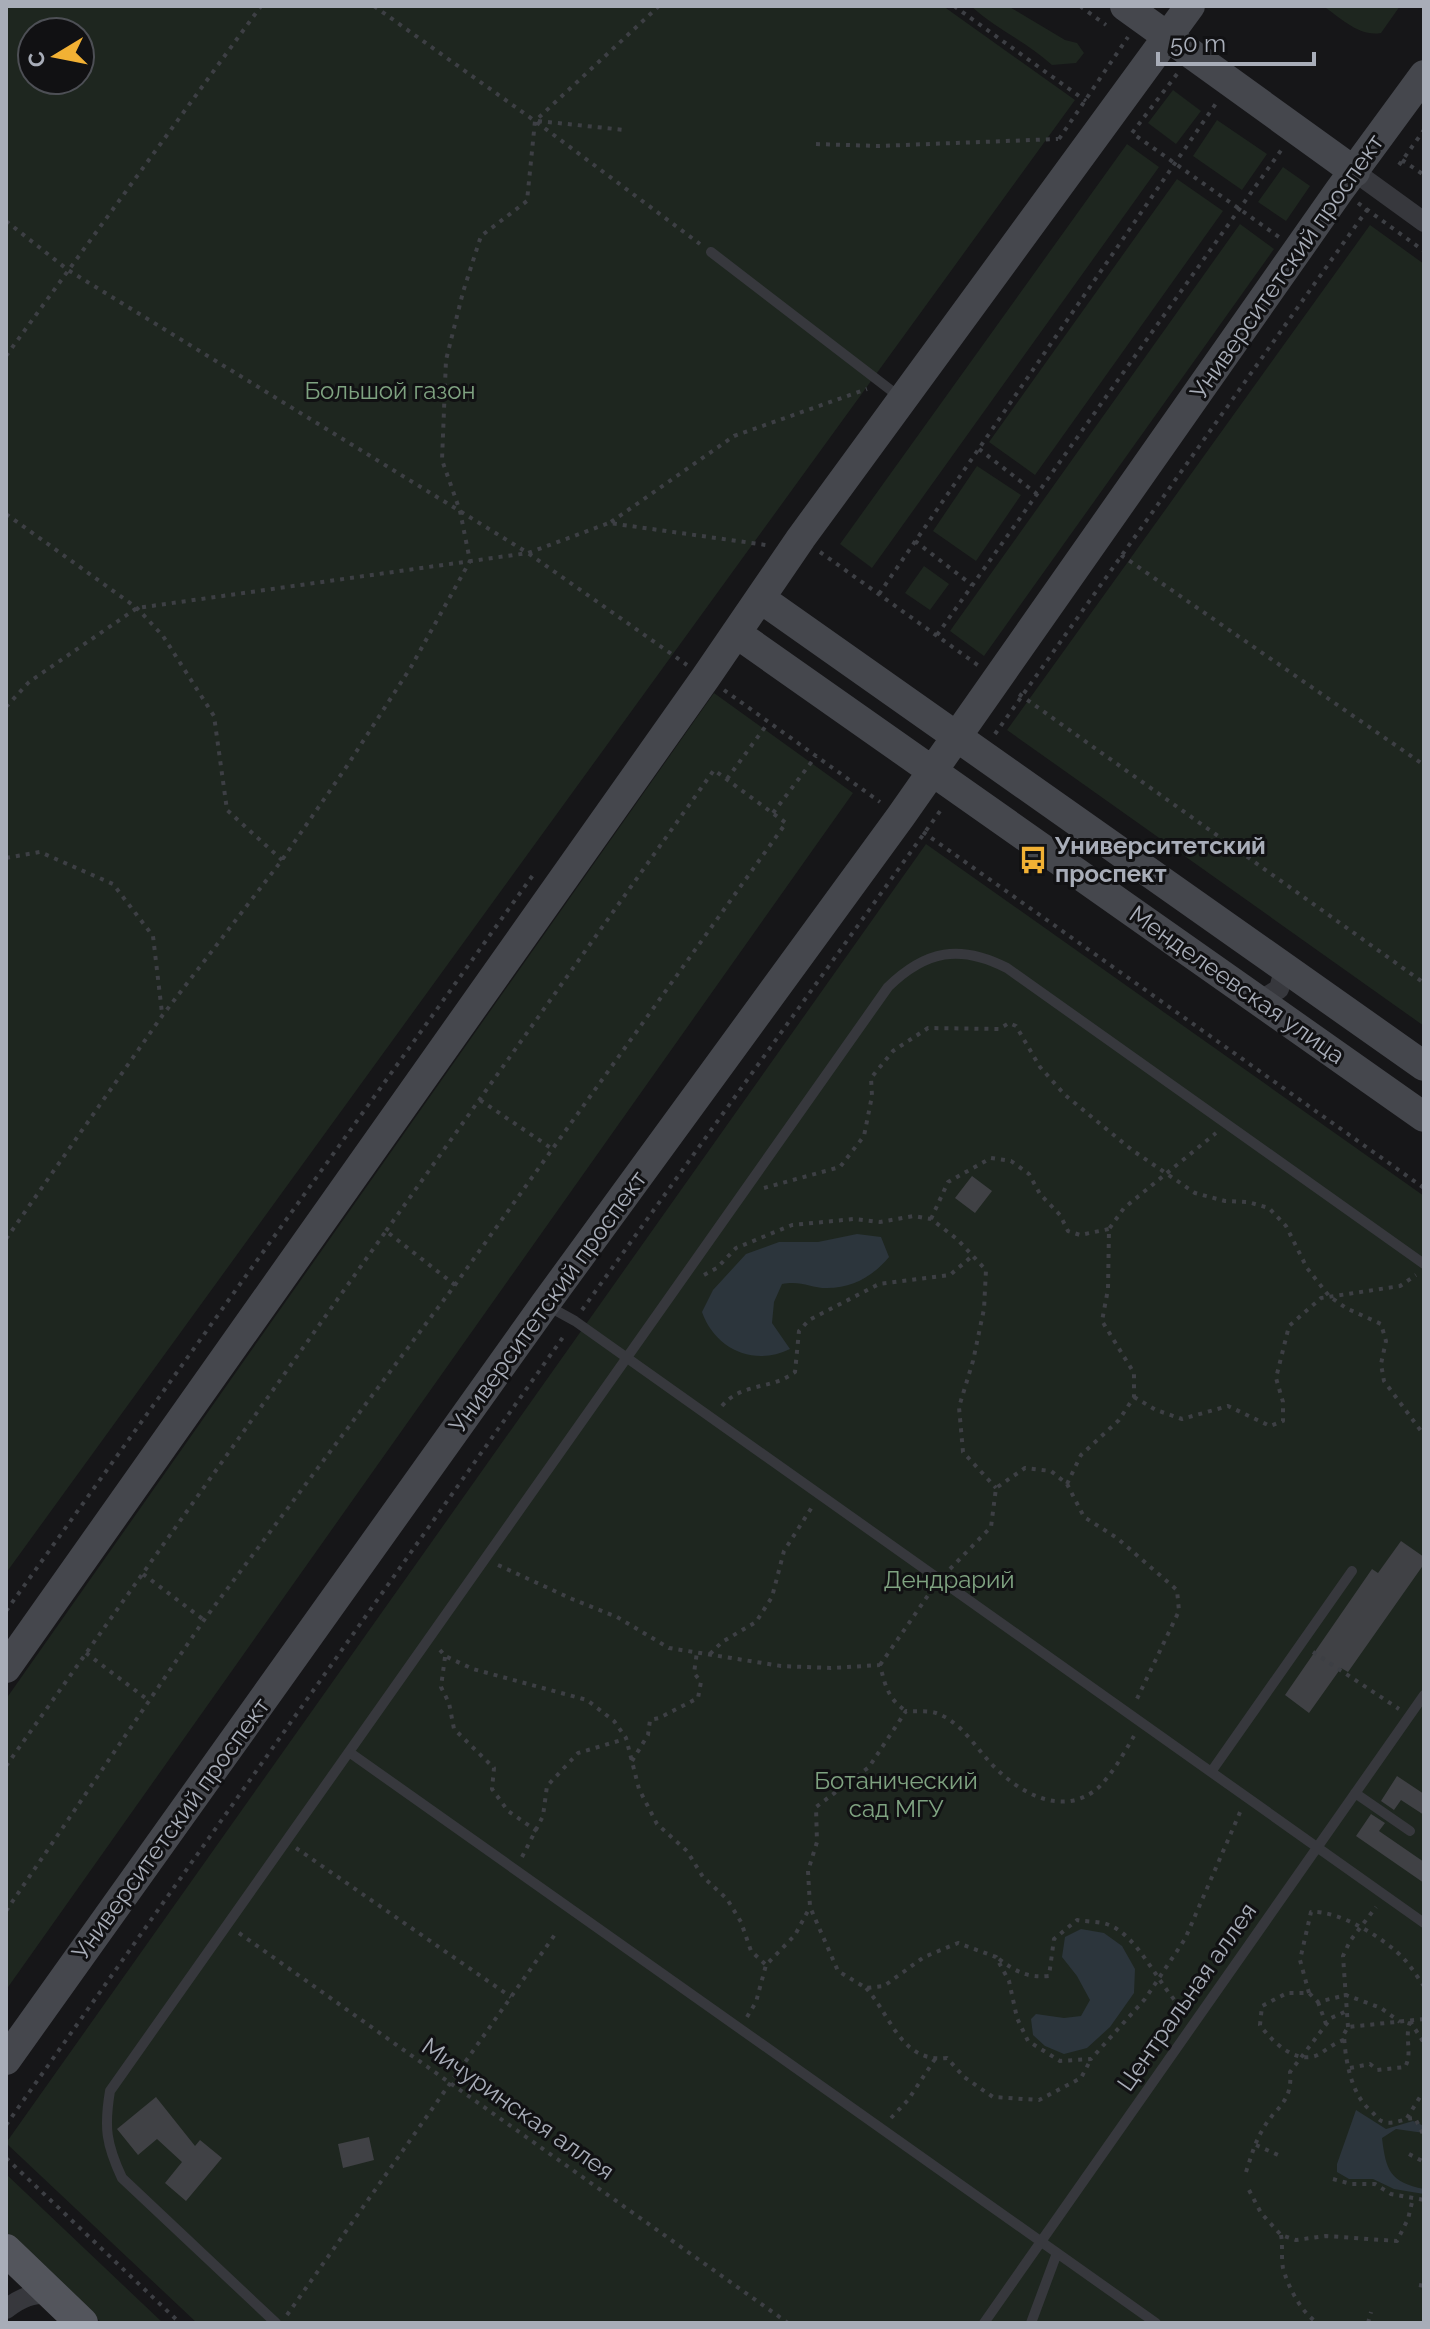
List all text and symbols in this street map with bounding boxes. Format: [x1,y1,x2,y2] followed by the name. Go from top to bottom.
[16,16,96,96] north arrow
[1158,16,1314,66] scale bar
[1170,29,1226,58] text: 50 m
[22,50,50,69] text: С
[1184,128,1390,405] street label: Университетский проспект
[304,376,476,405] park label: Большой газон
[1054,831,1266,888] place label: Университетский проспект
[1018,845,1048,875] bus stop icon: Университетский проспект
[1124,899,1350,1070] street label: Менделеевская улица
[443,1165,653,1438] street label: Университетский проспект
[883,1565,1015,1594] park label: Дендрарий
[66,1692,276,1965] street label: Университетский проспект
[814,1766,978,1823] park label: Ботанический сад МГУ
[1111,1897,1262,2096] street label: Центральная аллея
[417,2031,620,2186] street label: Мичуринская аллея

